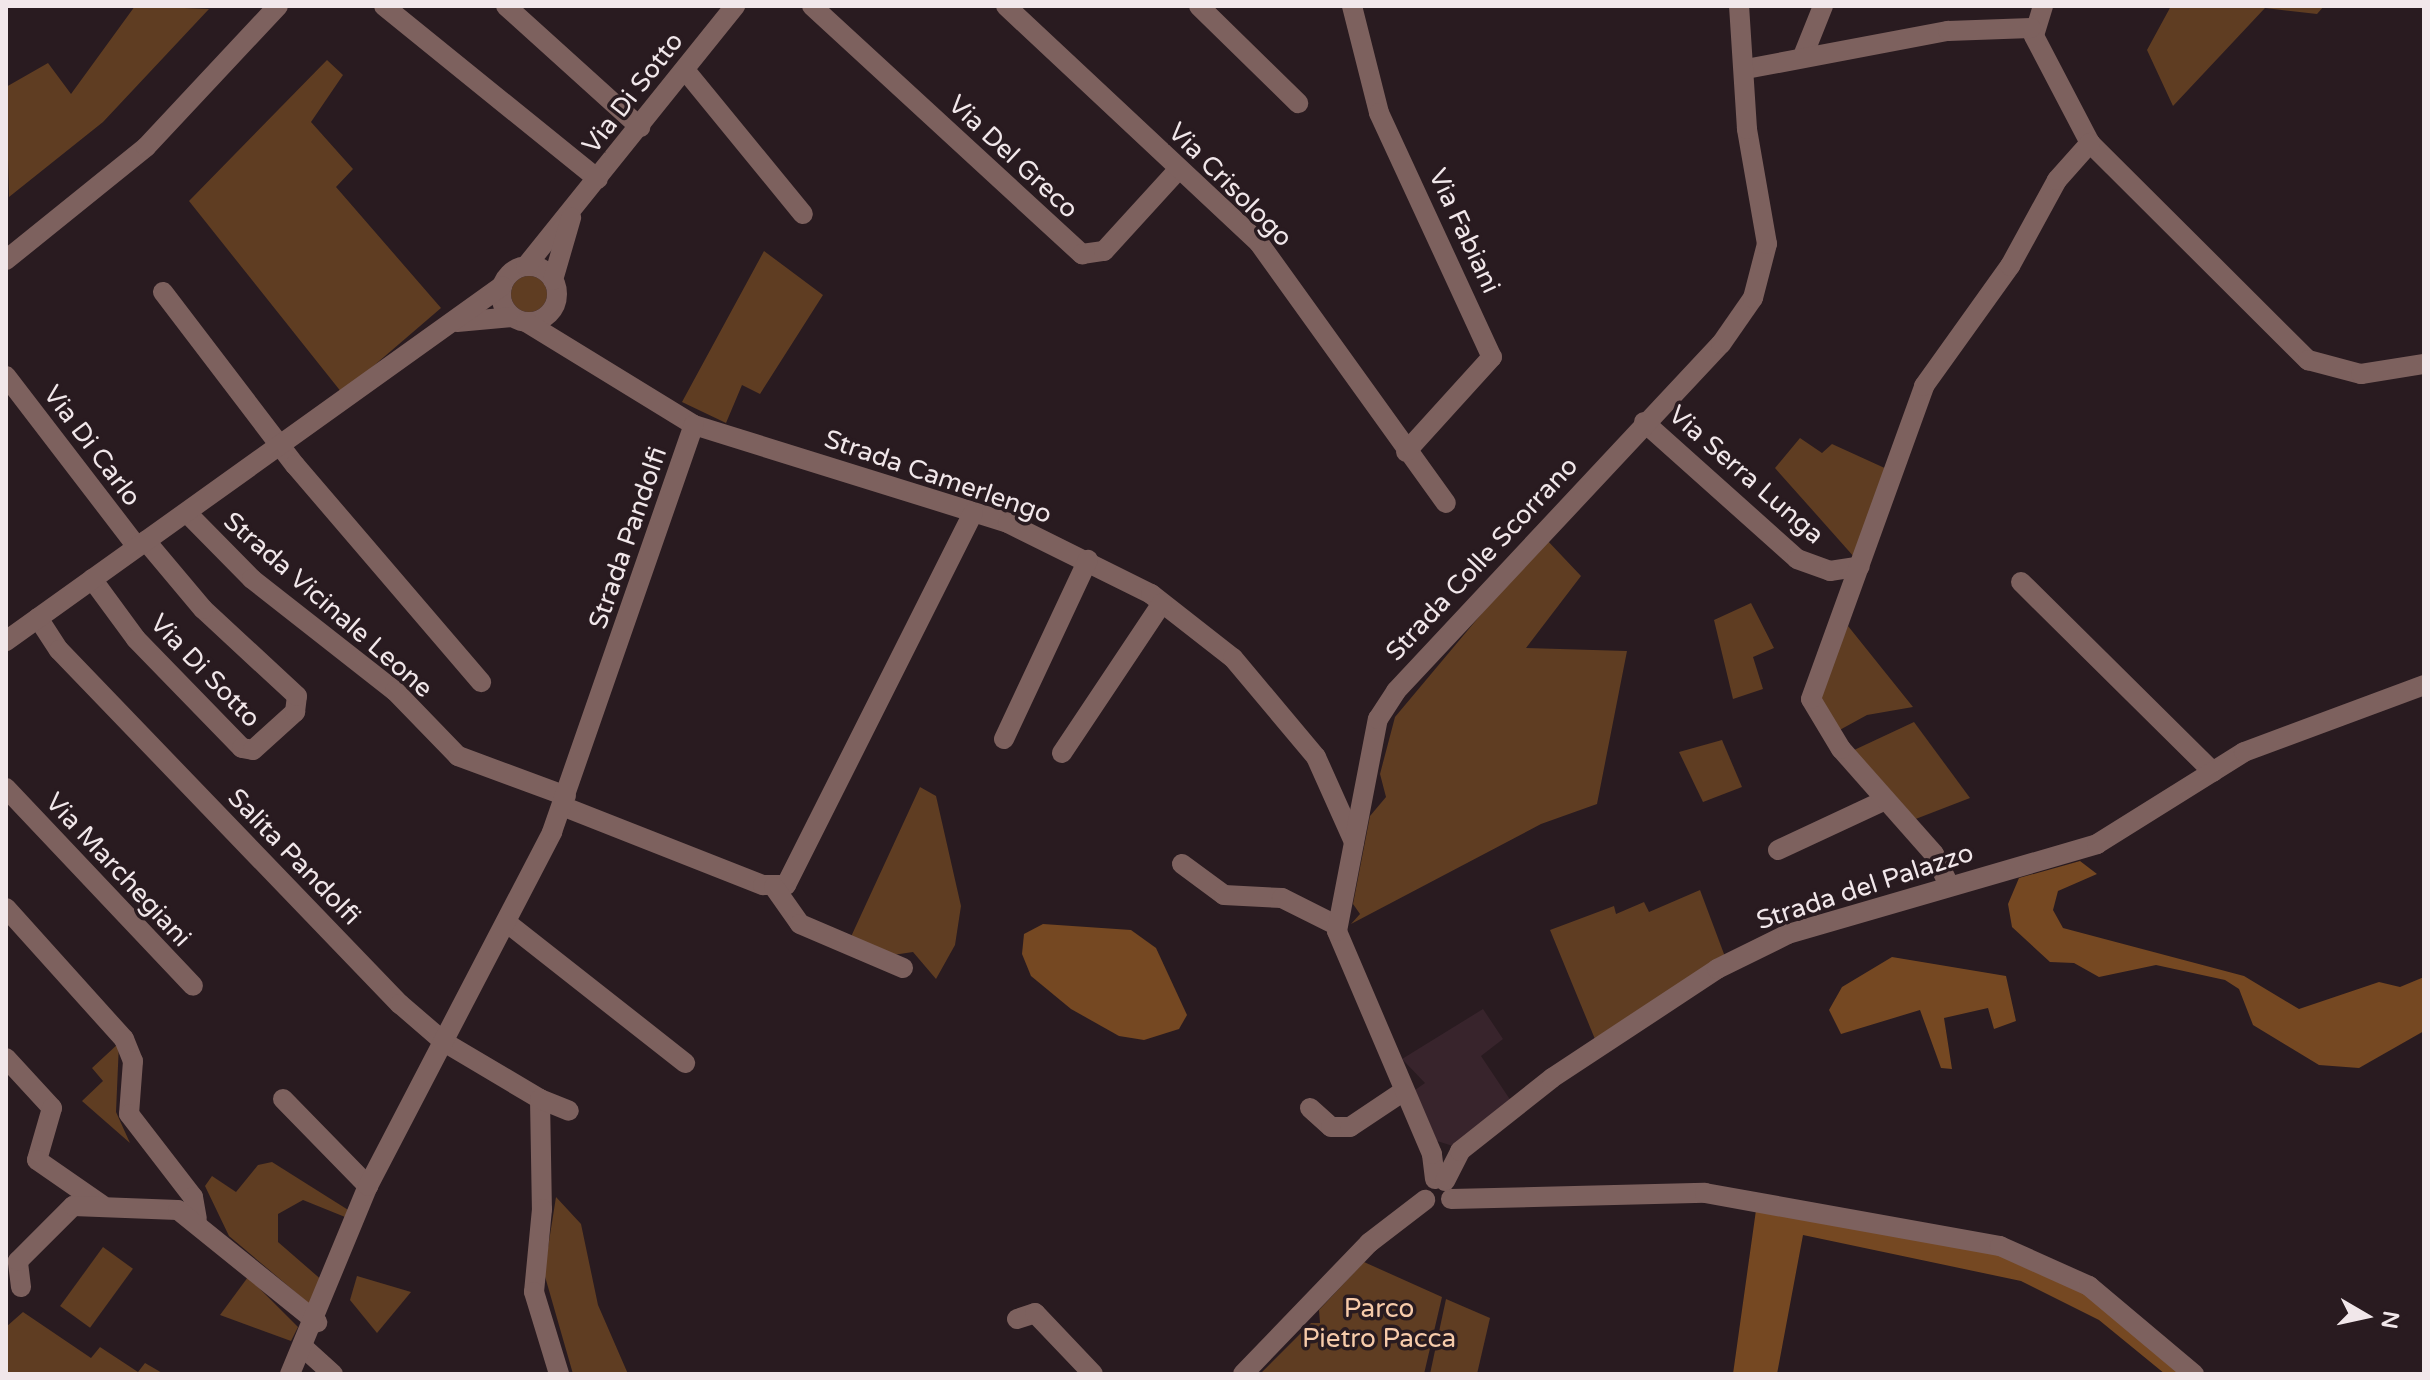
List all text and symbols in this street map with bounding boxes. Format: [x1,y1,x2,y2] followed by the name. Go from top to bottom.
[576,26,690,160] street label: Via Di Sotto
[942,89,1084,225] street label: Via Del Greco
[1161,116,1299,254] street label: Via Crisologo
[1422,164,1506,298] street label: Via Fabiani
[36,379,148,513] street label: Via Di Carlo
[1662,399,1830,551] street label: Via Serra Lunga
[820,423,1056,531] street label: Strada Camerlengo
[582,443,674,633] street label: Strada Pandolfi
[1379,451,1585,667] street label: Strada Colle Scorrano
[217,506,439,704] street label: Strada Vicinale Leone
[143,608,267,734] street label: Via Di Sotto
[221,782,367,932] street label: Salita Pandolfi
[39,787,197,953] street label: Via Marchegiani
[1753,837,1977,937] street label: Strada del Palazzo
[2326,1276,2406,1356] north arrow
[1302,1293,1456,1354] park label: Parco Pietro Pacca
[2375,1309,2404,1331] text: N

